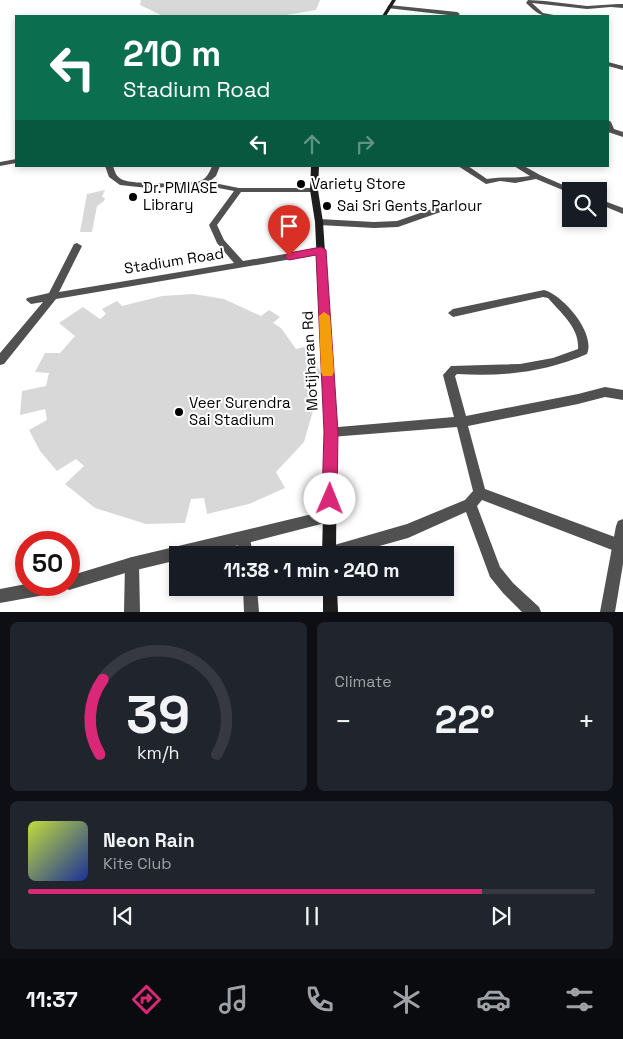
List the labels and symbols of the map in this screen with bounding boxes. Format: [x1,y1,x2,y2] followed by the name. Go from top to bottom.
[311,174,406,193] place label: Variety Store
[143,178,218,214] place label: Dr. PMIASE Library
[295,178,307,190] marker: Variety Store
[127,191,139,203] marker: Dr. PMIASE Library
[337,196,482,215] place label: Sai Sri Gents Parlour
[321,200,333,212] marker: Sai Sri Gents Parlour
[268,205,310,256] pin
[123,243,225,278] street label: Stadium Road
[297,310,322,412] street label: Motijharan Rd
[189,393,291,429] place label: Veer Surendra Sai Stadium
[173,406,185,418] marker: Veer Surendra Sai Stadium
[303,472,355,524] position arrow
[15,531,80,596] speed limit sign: 50

